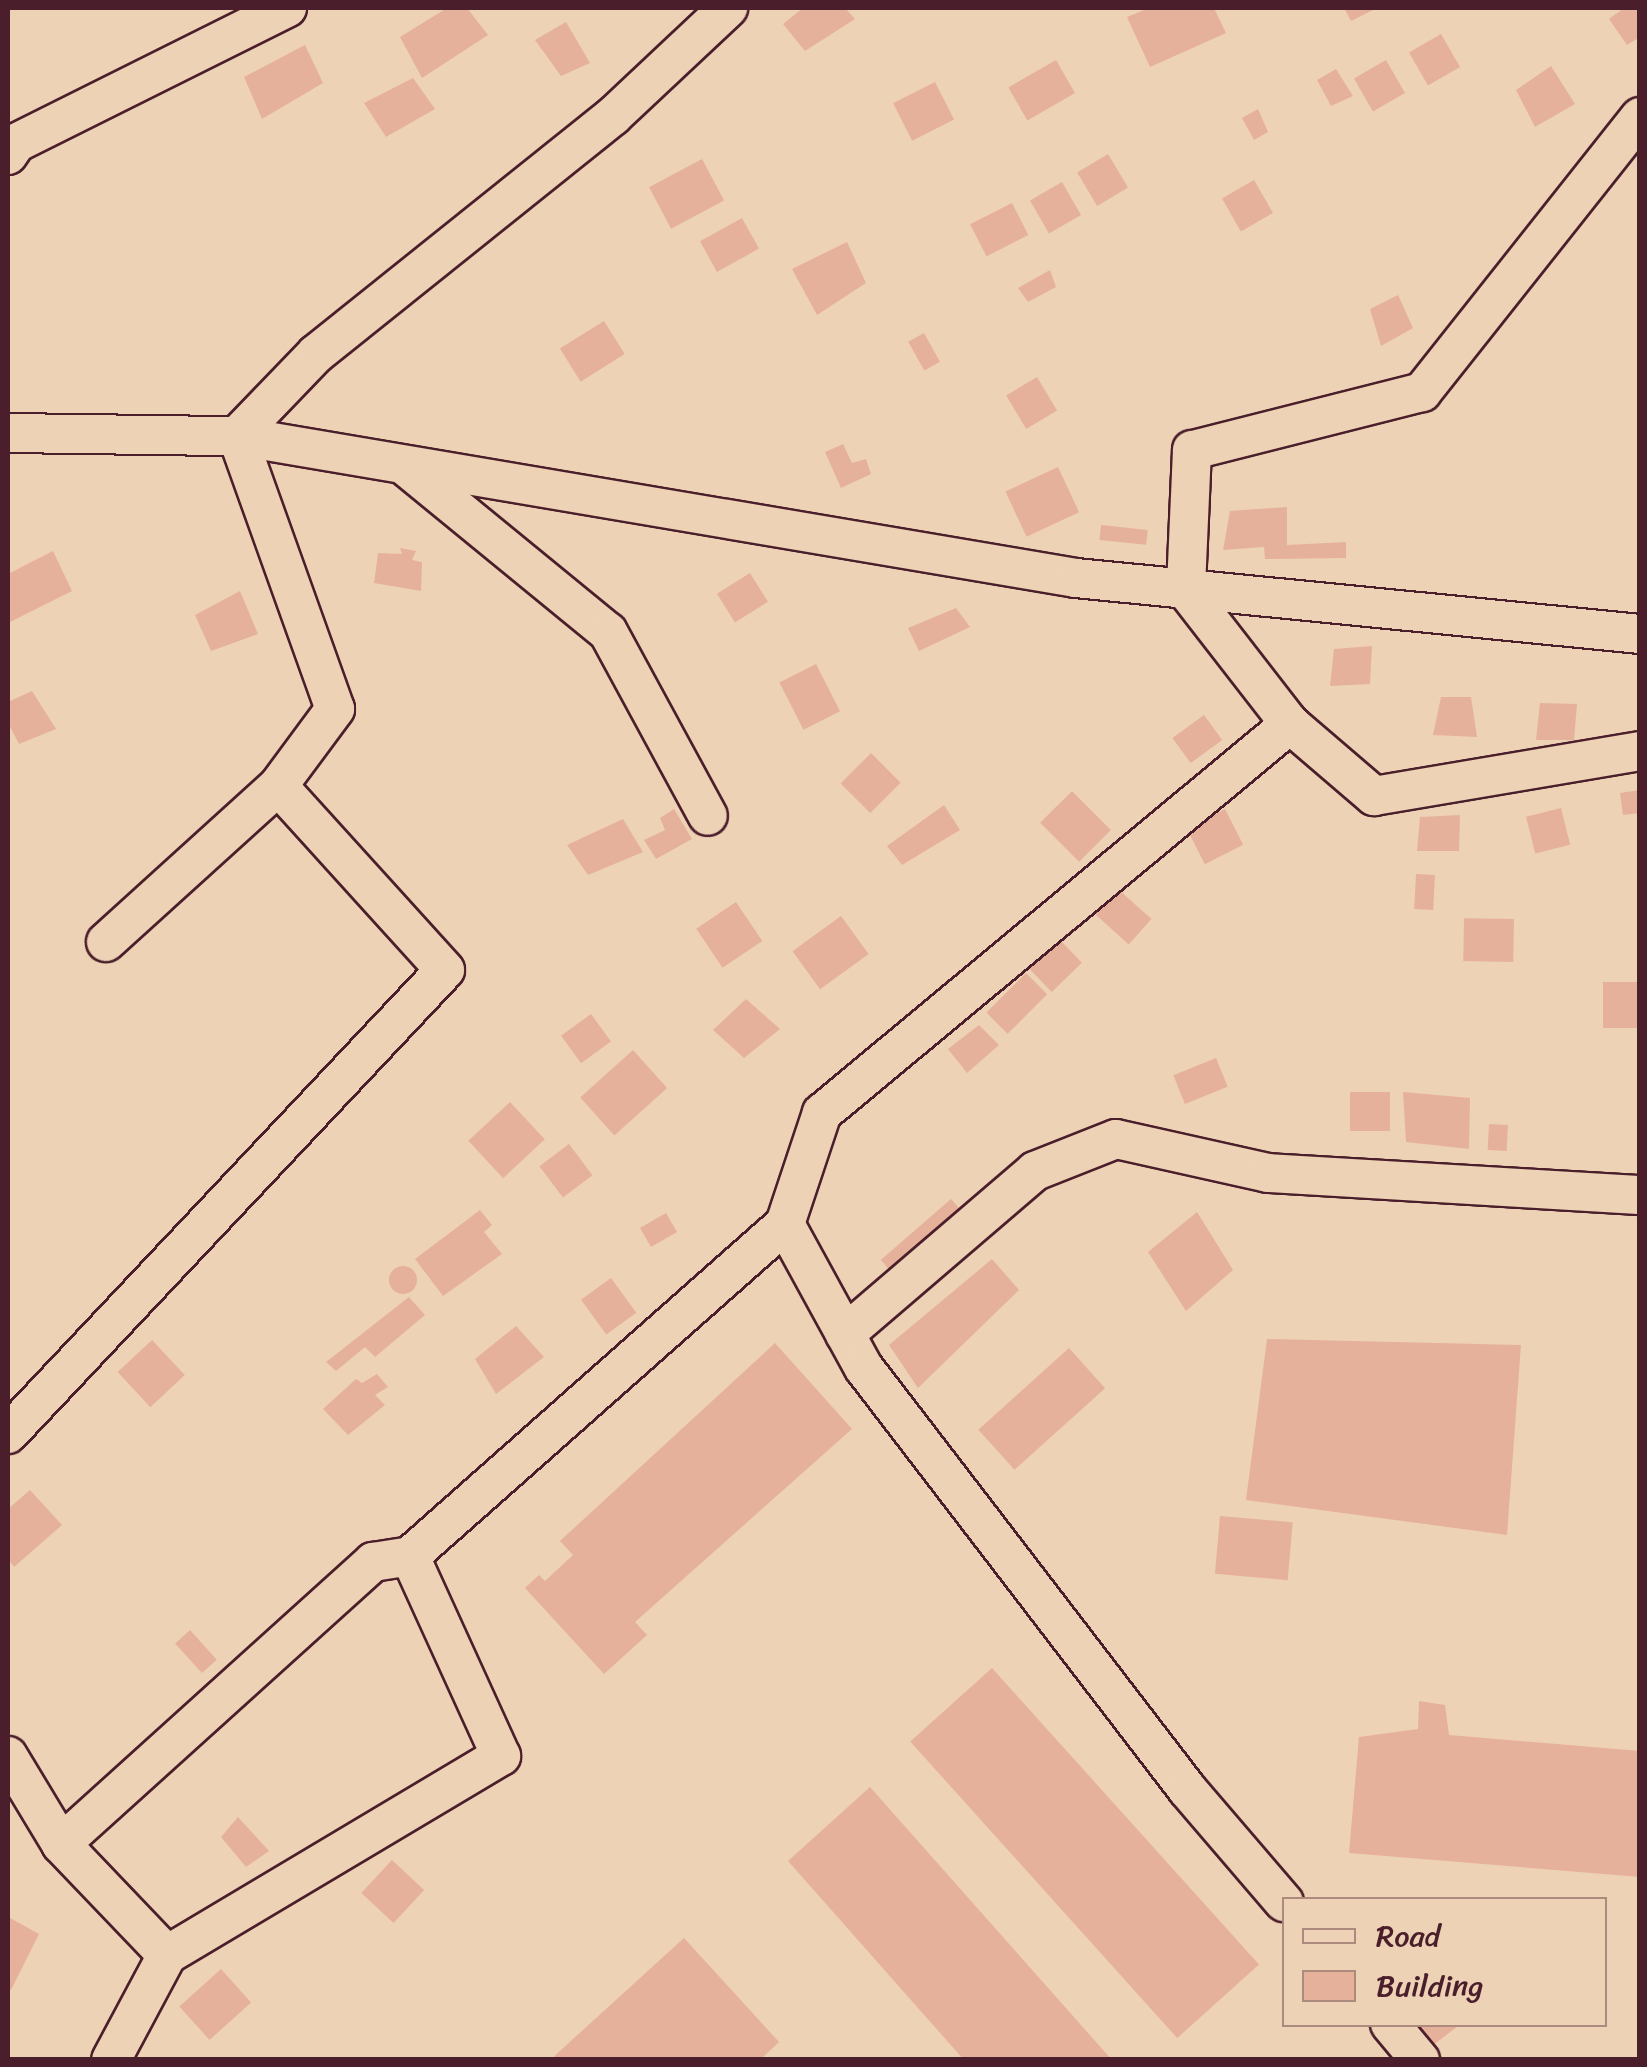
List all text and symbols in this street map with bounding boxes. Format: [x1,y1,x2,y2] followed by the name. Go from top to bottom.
[1282,1897,1607,2027] legend
[1376,1909,1440,1963] text: Road
[1376,1959,1483,2013] text: Building

